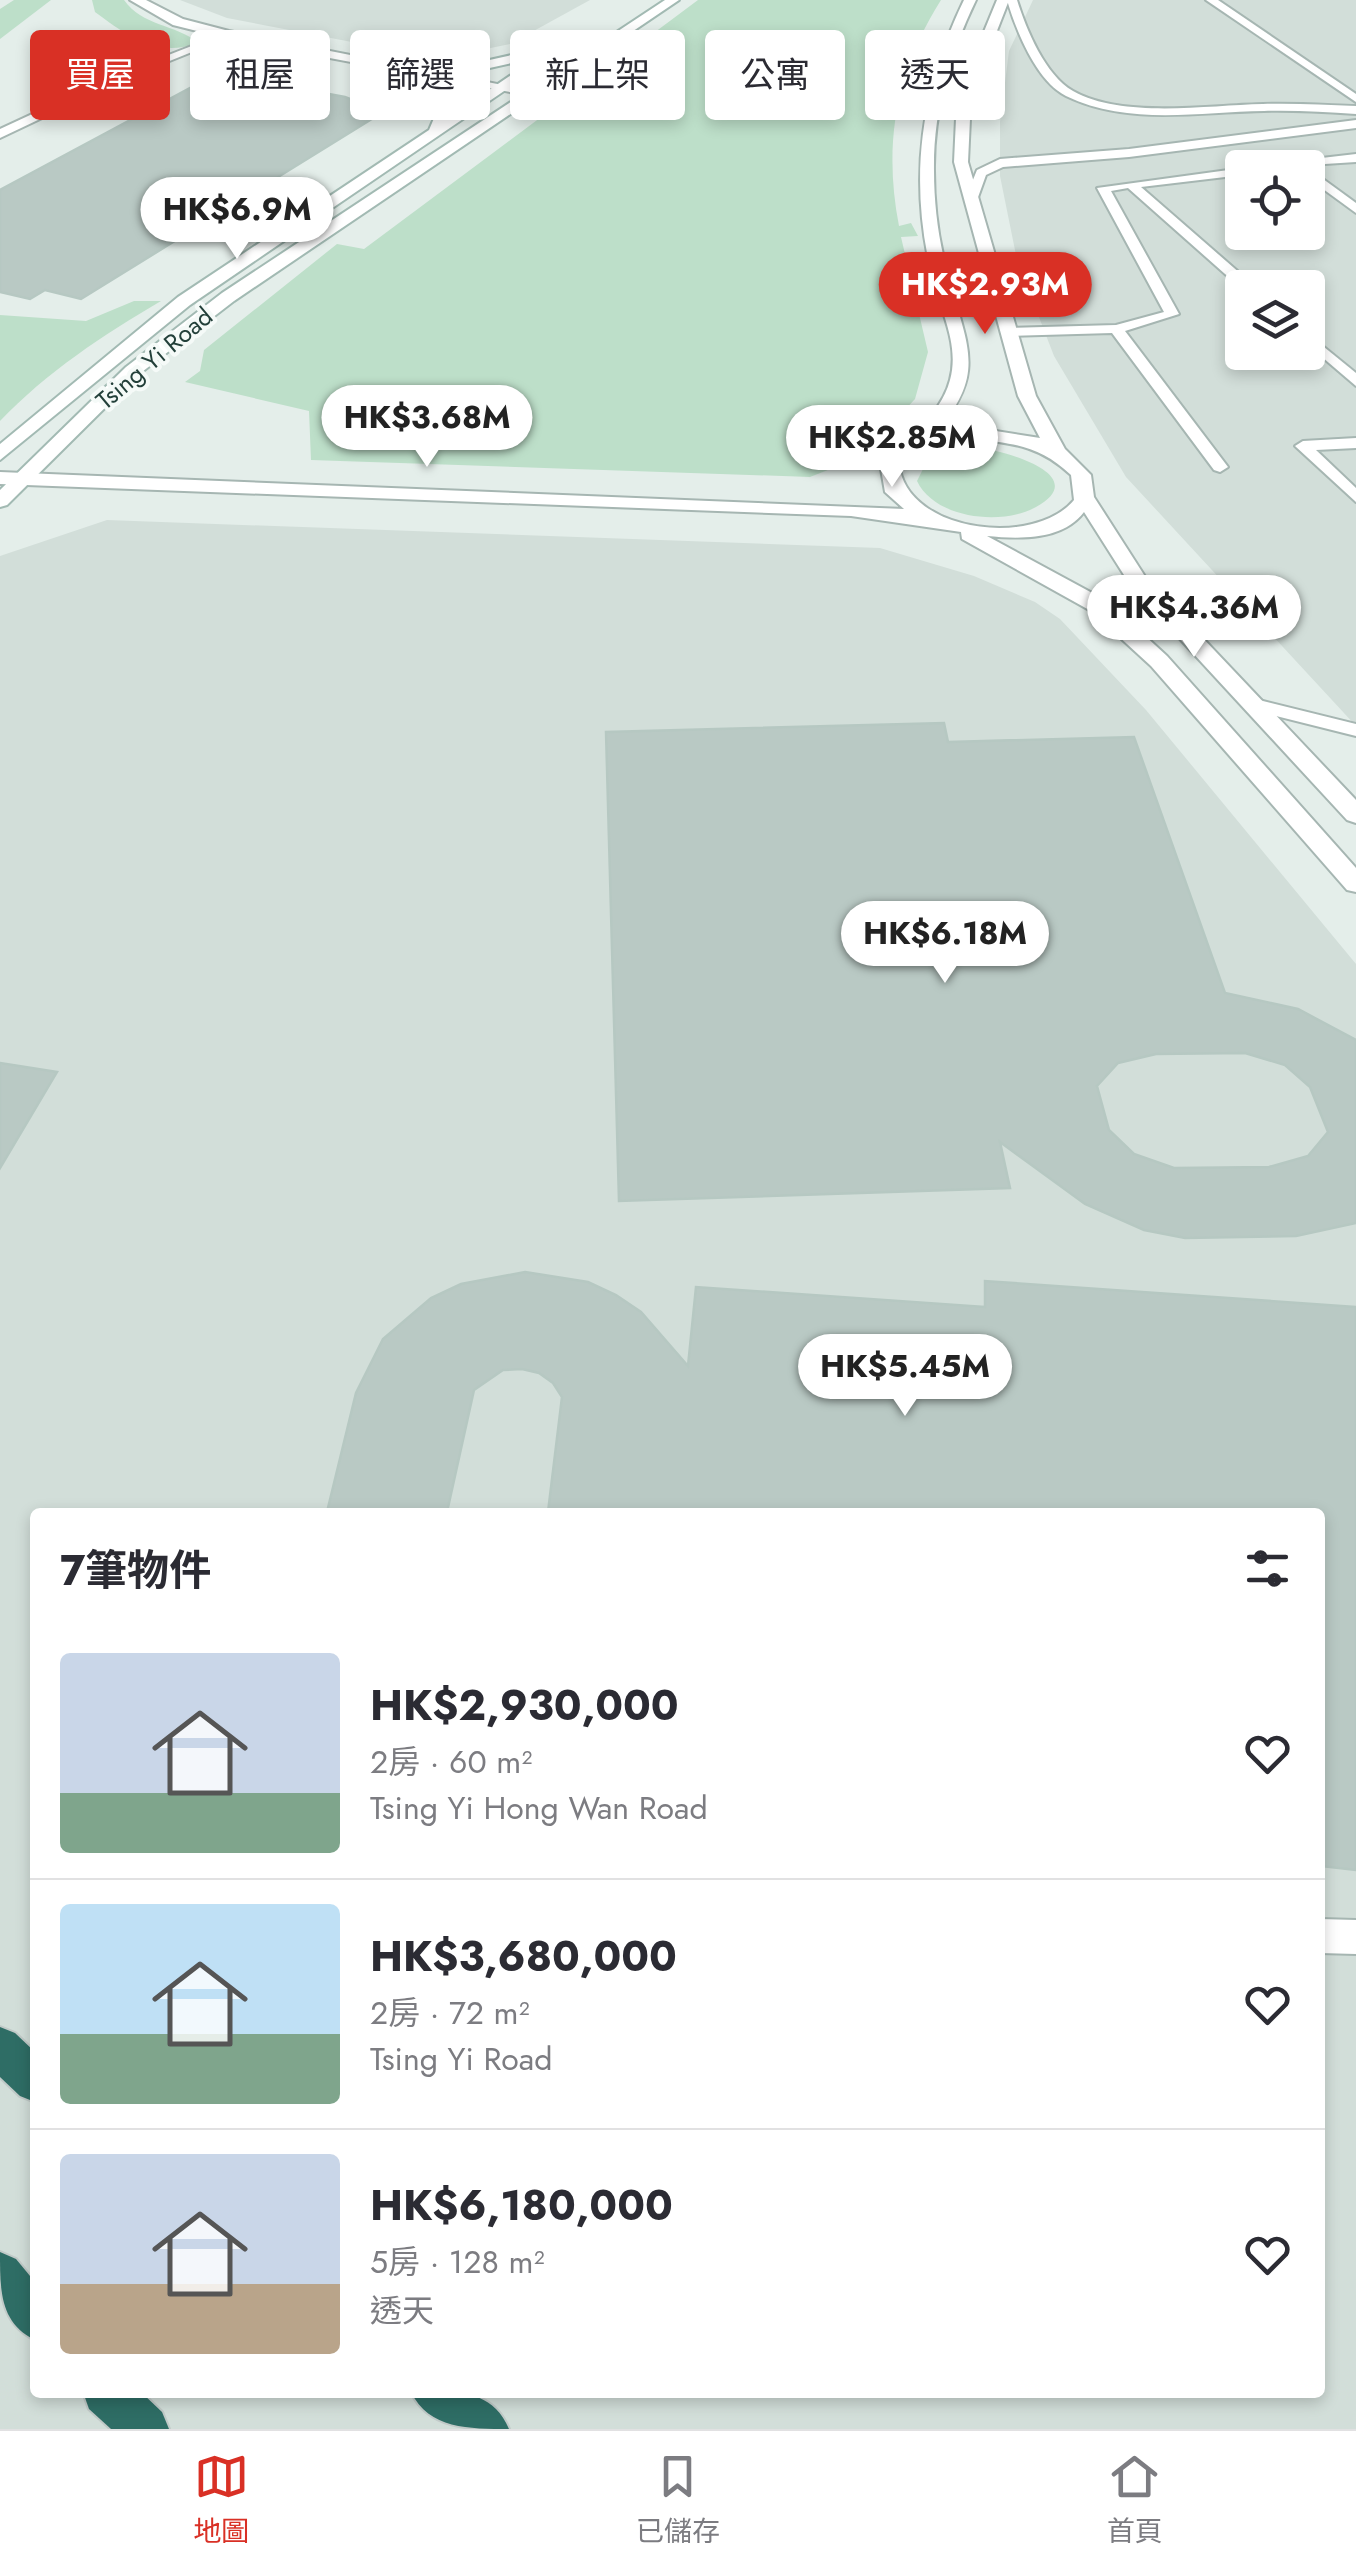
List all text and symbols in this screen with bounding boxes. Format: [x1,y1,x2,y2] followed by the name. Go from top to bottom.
[30,30,170,120] chip: 買屋
[190,30,330,120] chip: 租屋
[350,30,490,120] chip: 篩選
[510,30,685,120] chip: 新上架
[705,30,845,120] chip: 公寓
[865,30,1005,120] chip: 透天
[1225,150,1325,370] map controls
[1225,150,1325,250] button: locate
[145,177,329,262] pin: HK$6.9M
[162,186,312,232] text: HK$6.9M
[882,252,1088,337] pin: HK$2.93M
[901,261,1069,307] text: HK$2.93M
[1225,270,1325,370] button: layers
[88,298,220,418] street label: Tsing Yi Road
[324,385,530,470] pin: HK$3.68M
[343,394,511,440] text: HK$3.68M
[789,405,995,490] pin: HK$2.85M
[808,414,976,460] text: HK$2.85M
[1091,575,1297,660] pin: HK$4.36M
[1109,584,1279,630] text: HK$4.36M
[842,901,1048,986] pin: HK$6.18M
[863,910,1027,956] text: HK$6.18M
[802,1334,1008,1419] pin: HK$5.45M
[820,1343,990,1389] text: HK$5.45M
[60,1540,211,1601] text: 7筆物件
[1240,1541,1295,1596] icon: filters
[370,1675,679,1736] text: HK$2,930,000
[140,1693,260,1813] icon: home
[1240,1726,1295,1781] icon: heart
[370,1739,532,1785] text: 2房 · 60 m²
[370,1785,708,1831] text: Tsing Yi Hong Wan Road
[370,1926,677,1987] text: HK$3,680,000
[140,1944,260,2064] icon: home
[1240,1977,1295,2032] icon: heart
[370,1990,530,2036] text: 2房 · 72 m²
[370,2036,552,2082] text: Tsing Yi Road
[370,2175,673,2236] text: HK$6,180,000
[140,2194,260,2314] icon: home
[1240,2227,1295,2282] icon: heart
[370,2239,545,2285] text: 5房 · 128 m²
[370,2288,434,2334] text: 透天
[193,2449,249,2552] tab: 地圖
[636,2449,720,2552] tab: 已儲存
[1107,2449,1163,2552] tab: 首頁

